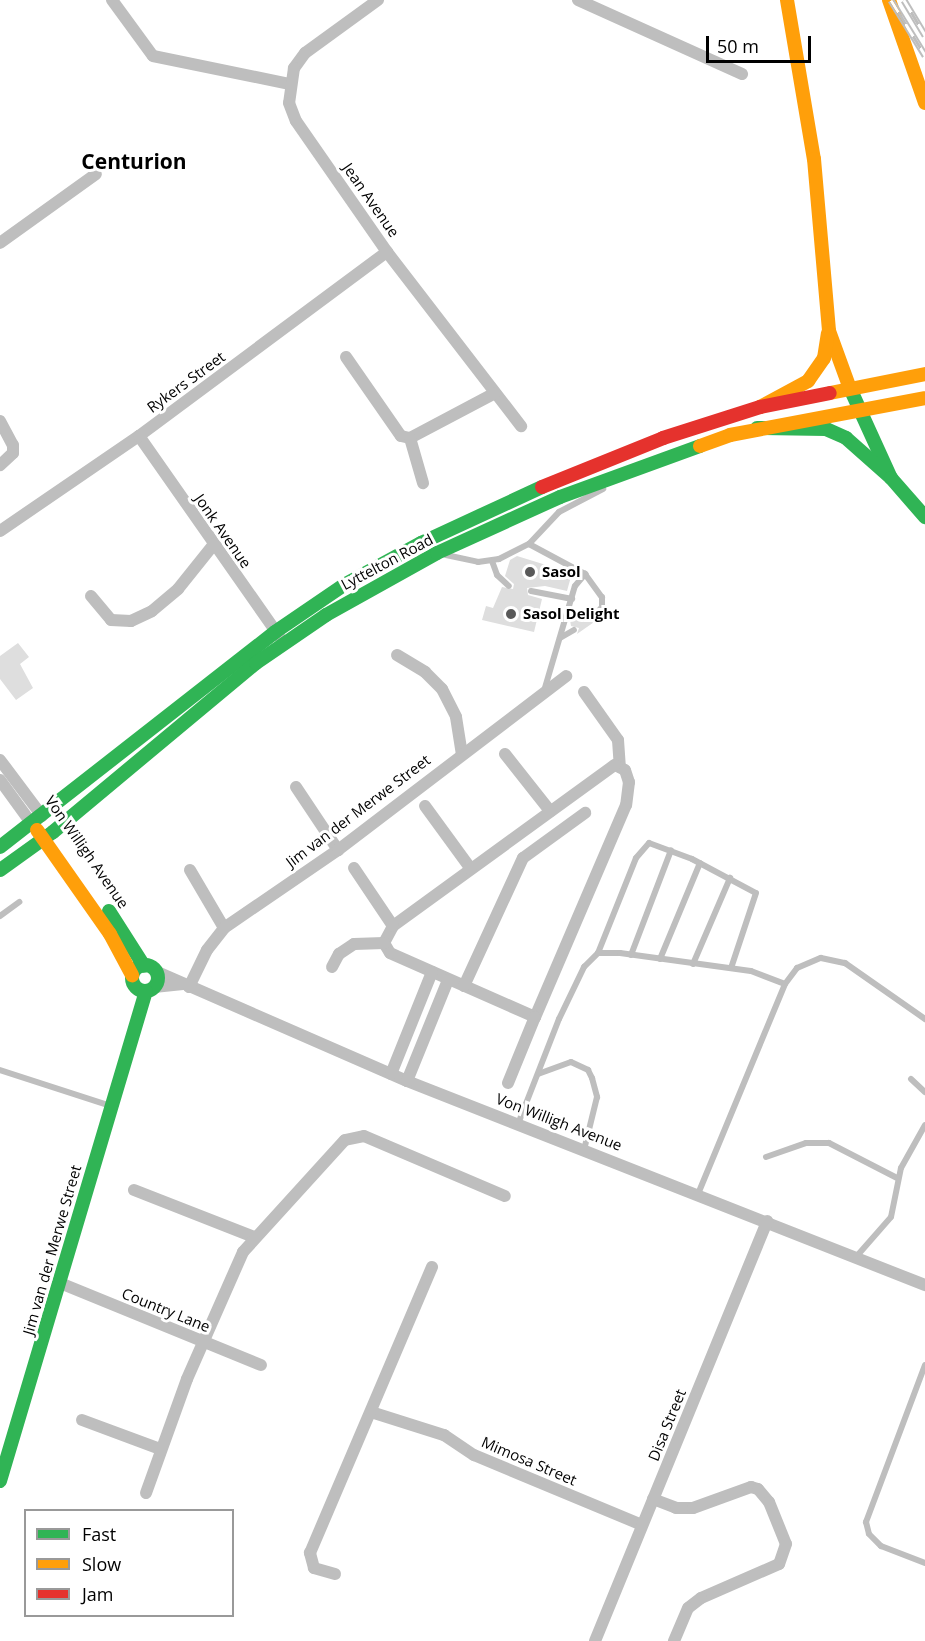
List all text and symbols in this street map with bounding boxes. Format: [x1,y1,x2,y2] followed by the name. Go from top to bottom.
[709,24,814,62] scale bar
[717,34,759,58] text: 50 m
[81,148,187,174] district label: Centurion
[339,160,403,240] street label: Jean Avenue
[143,348,229,416] street label: Rykers Street
[191,491,255,571] street label: Jonk Avenue
[338,530,436,594] street label: Lyttelton Road
[542,563,581,581] place label: Sasol
[523,565,537,579] marker: Sasol
[523,605,620,623] place label: Sasol Delight
[504,607,518,621] marker: Sasol Delight
[282,751,434,871] street label: Jim van der Merwe Street
[41,792,133,912] street label: Von Willigh Avenue
[493,1090,625,1154] street label: Von Willigh Avenue
[19,1163,85,1337] street label: Jim van der Merwe Street
[119,1284,213,1336] street label: Country Lane
[644,1386,690,1464] street label: Disa Street
[479,1433,579,1489] street label: Mimosa Street
[24,1509,234,1617] legend
[82,1522,116,1546] text: Fast
[82,1552,121,1576] text: Slow
[82,1582,114,1606] text: Jam

